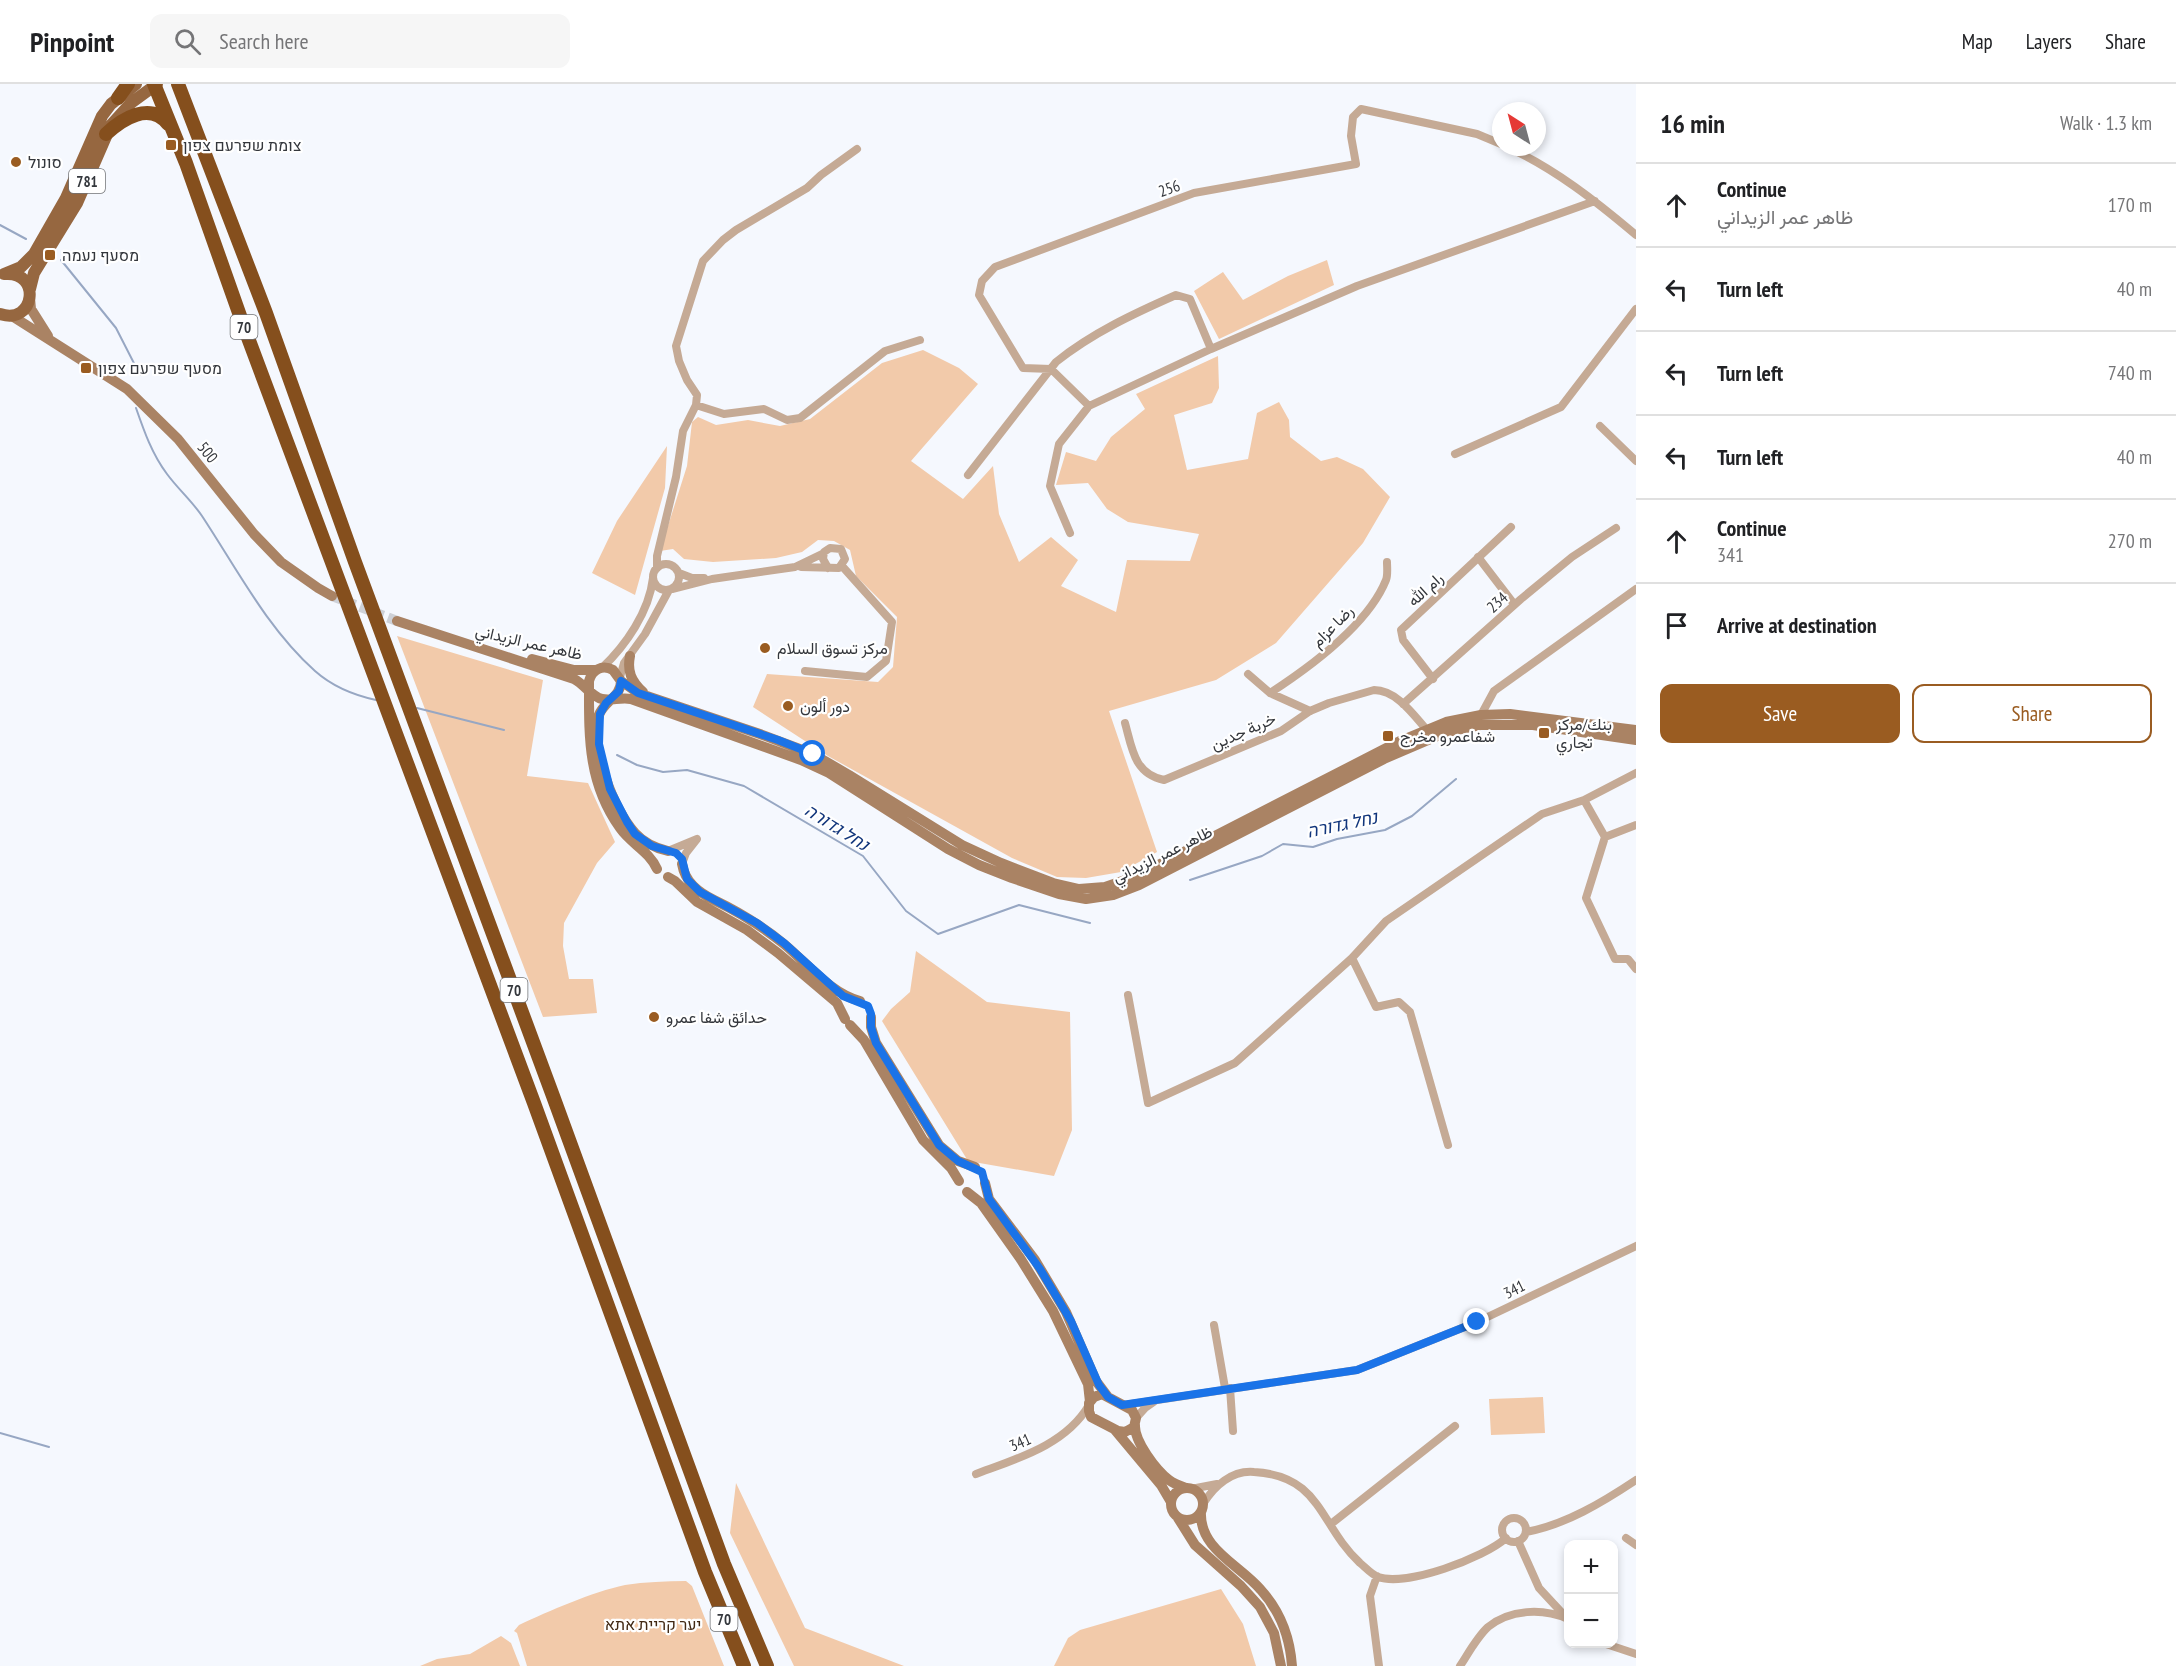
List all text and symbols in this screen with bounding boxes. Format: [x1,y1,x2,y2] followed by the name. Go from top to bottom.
[150,14,570,68] search box
[30,23,114,60] text: Pinpoint
[171,25,204,58] icon: search
[219,27,309,55] text: Search here
[1962,28,1993,55] text: Map
[2026,28,2072,55] text: Layers
[2105,28,2146,55] text: Share
[1492,102,1546,156] north arrow
[1660,107,1725,140] text: 16 min
[2060,110,2152,136] text: Walk · 1.3 km
[183,135,302,155] place label: צומת שפרעם צפון
[164,138,178,152] marker: צומת שפרעם צפון
[28,152,62,172] place label: סונול
[9,155,23,169] marker: סונול
[69,169,105,193] road number: 781
[1155,175,1183,201] street label: 256
[1717,175,1787,203] text: Continue
[1660,189,1693,222] icon: ahead
[2108,192,2152,218] text: 170 m
[1717,204,1853,230] text: ظاهر عمر الزيداني
[62,245,139,265] place label: מסעף נעמה
[43,248,57,262] marker: מסעף נעמה
[1660,273,1693,306] icon: left
[1717,275,1783,303] text: Turn left
[2117,276,2152,302] text: 40 m
[230,315,258,339] road number: 70
[1660,357,1693,390] icon: left
[98,358,222,378] place label: מסעף שפרעם צפון
[1717,359,1783,387] text: Turn left
[2108,360,2152,386] text: 740 m
[79,361,93,375] marker: מסעף שפרעם צפון
[193,437,223,467] street label: 500
[1660,441,1693,474] icon: left
[1717,443,1783,471] text: Turn left
[2117,444,2152,470] text: 40 m
[1717,514,1787,542] text: Continue
[1660,525,1693,558] icon: ahead
[2108,528,2152,554] text: 270 m
[1717,542,1744,568] text: 341
[1403,568,1448,611] street label: رام الله
[1482,587,1512,617] street label: 234
[1307,601,1358,652] street label: رضا عزام
[1660,609,1693,642] icon: arrive
[1717,611,1877,639] text: Arrive at destination
[473,620,584,668] street label: ظاهر عمر الزيداني
[777,638,888,659] place label: مركز تسوق السلام
[758,641,772,655] marker: مركز تسوق السلام
[1660,684,1900,743] button: Save
[1912,684,2152,743] button: Share
[800,696,850,717] place label: دور ألون
[781,699,795,713] marker: دور ألون
[1207,708,1279,755] street label: خربة جدين
[1555,714,1612,756] place label: بنك/مركز تجاري
[1400,726,1495,748] place label: شفاعمرو مخرج
[1537,726,1551,740] marker: بنك/مركز تجاري
[1381,729,1395,743] marker: شفاعمرو مخرج
[799,740,825,766] route start
[801,798,875,856] water label: נחל גדורה
[1305,805,1381,843] water label: נחל גדורה
[1109,821,1217,890] street label: ظاهر عمر الزيداني
[500,978,528,1002] road number: 70
[666,1007,767,1028] place label: حدائق شفا عمرو
[647,1010,661,1024] marker: حدائق شفا عمرو
[1500,1275,1528,1303] street label: 341
[1463,1308,1489,1334] route end
[1006,1428,1034,1456] street label: 341
[1564,1540,1618,1648] map controls
[1564,1540,1618,1594] button: +
[1564,1594,1618,1648] button: −
[710,1607,738,1631] road number: 70
[605,1614,701,1634] park label: יער קריית אתא

